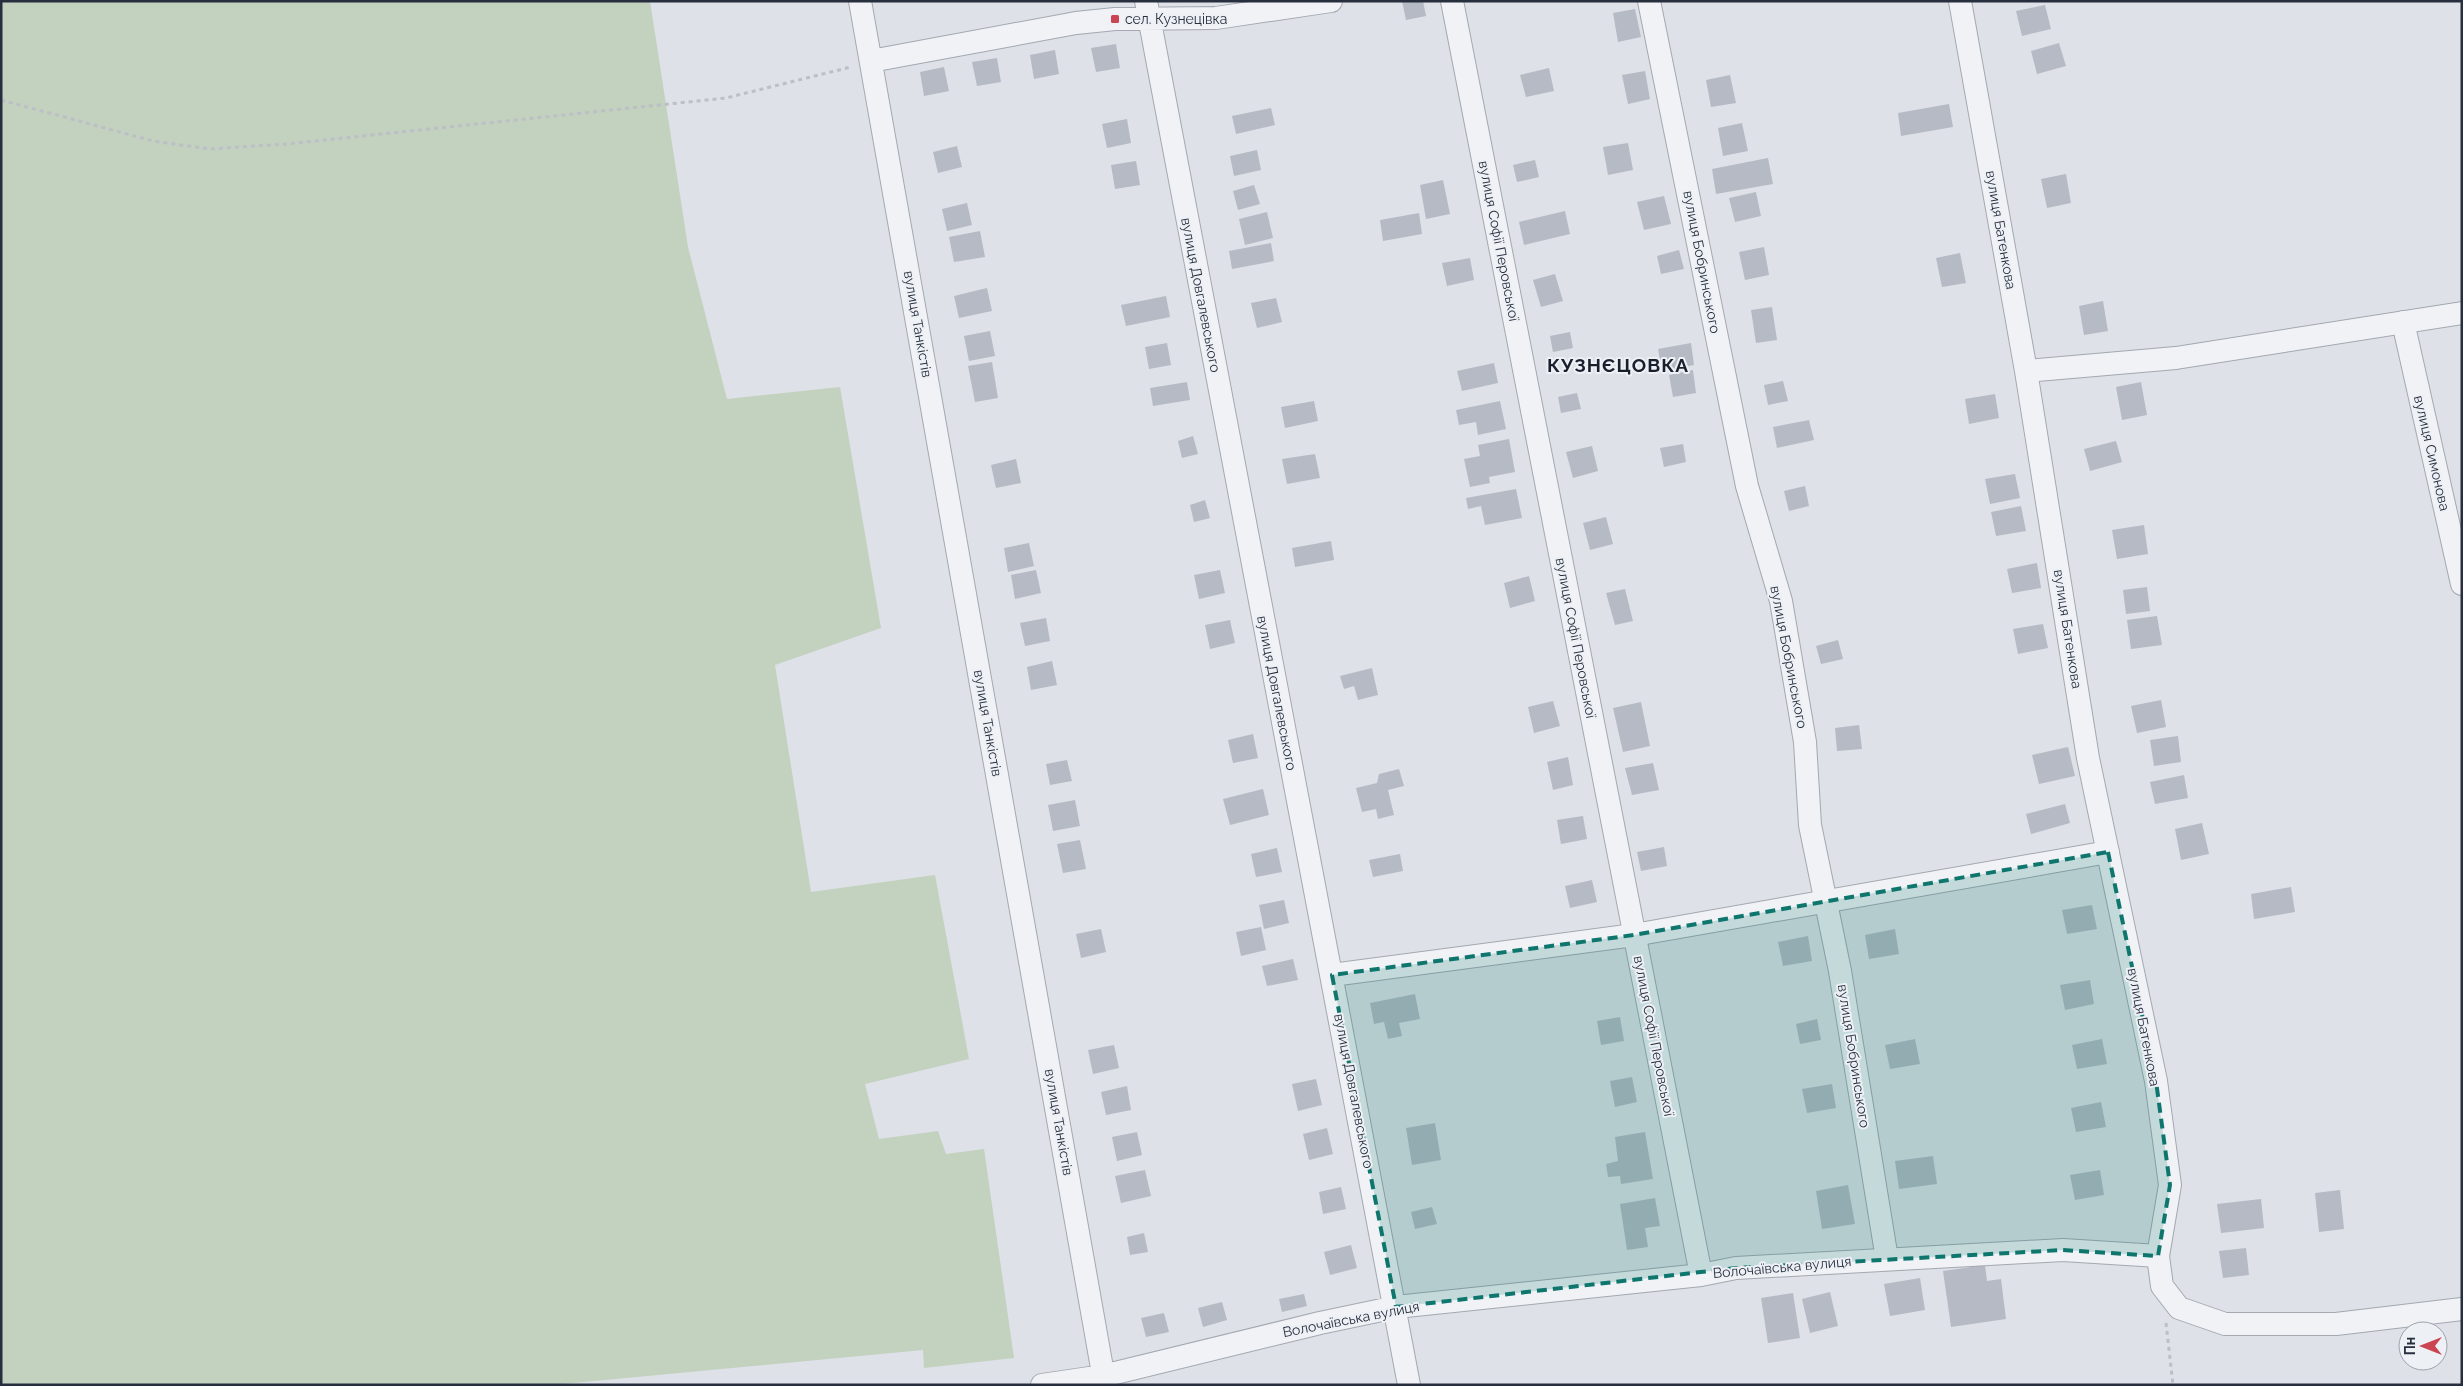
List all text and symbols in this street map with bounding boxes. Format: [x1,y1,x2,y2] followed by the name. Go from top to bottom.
[1125,11,1227,27] place label: сел. Кузнецівка
[1109,13,1121,25] marker: сел. Кузнецівка
[1476,159,1522,323] street label: вулиця Софії Перовської
[1983,169,2019,291] street label: вулиця Батенкова
[1680,189,1724,335] street label: вулиця Бобринського
[1178,216,1224,374] street label: вулиця Довгалевського
[901,269,935,379] street label: вулиця Танкістів
[1547,354,1689,376] district label: КУЗНЄЦОВКА
[2411,394,2453,512] street label: вулиця Симонова
[1553,556,1599,720] street label: вулиця Софії Перовської
[2051,568,2085,690] street label: вулиця Батенкова
[1767,584,1811,730] street label: вулиця Бобринського
[1254,614,1300,772] street label: вулиця Довгалевського
[971,668,1005,778] street label: вулиця Танкістів
[1631,954,1677,1118] street label: вулиця Софії Перовської
[2125,966,2163,1088] street label: вулиця Батенкова
[1835,983,1873,1129] street label: вулиця Бобринського
[1331,1012,1377,1170] street label: вулиця Довгалевського
[1042,1067,1076,1177] street label: вулиця Танкістів
[1712,1253,1852,1281] street label: Волочаївська вулиця
[1281,1298,1421,1340] street label: Волочаївська вулиця
[2398,1321,2448,1371] north arrow
[2402,1337,2418,1355] text: Пн

